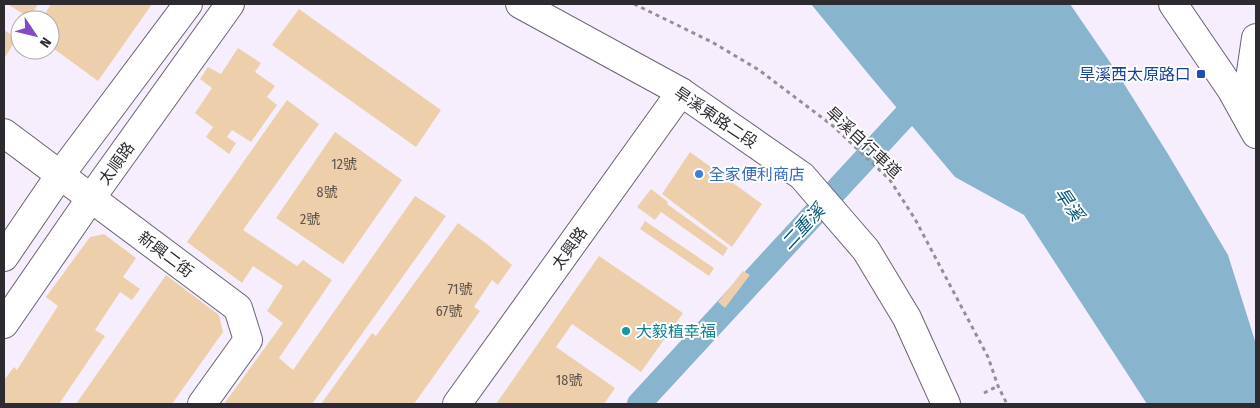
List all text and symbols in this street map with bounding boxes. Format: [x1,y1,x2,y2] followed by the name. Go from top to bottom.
[10,10,60,60] north arrow
[36,34,55,50] text: N
[1079,65,1191,84] place label: 旱溪西太原路口
[1195,68,1207,80] marker: 旱溪西太原路口
[671,83,761,152] street label: 旱溪東路二段
[822,103,905,182] street label: 旱溪自行車道
[95,138,138,188] street label: 太順路
[331,156,357,173] house number: 12號
[709,165,805,184] place label: 全家便利商店
[693,168,705,180] marker: 全家便利商店
[1050,183,1090,228] water label: 旱溪
[317,184,338,201] house number: 8號
[777,198,832,254] water label: 二重溪
[300,211,320,228] house number: 2號
[548,223,591,273] street label: 太興路
[134,228,197,281] street label: 新興二街
[448,281,472,298] house number: 71號
[436,303,462,320] house number: 67號
[636,322,716,341] place label: 大毅植幸福
[620,325,632,337] marker: 大毅植幸福
[556,372,582,389] house number: 18號

